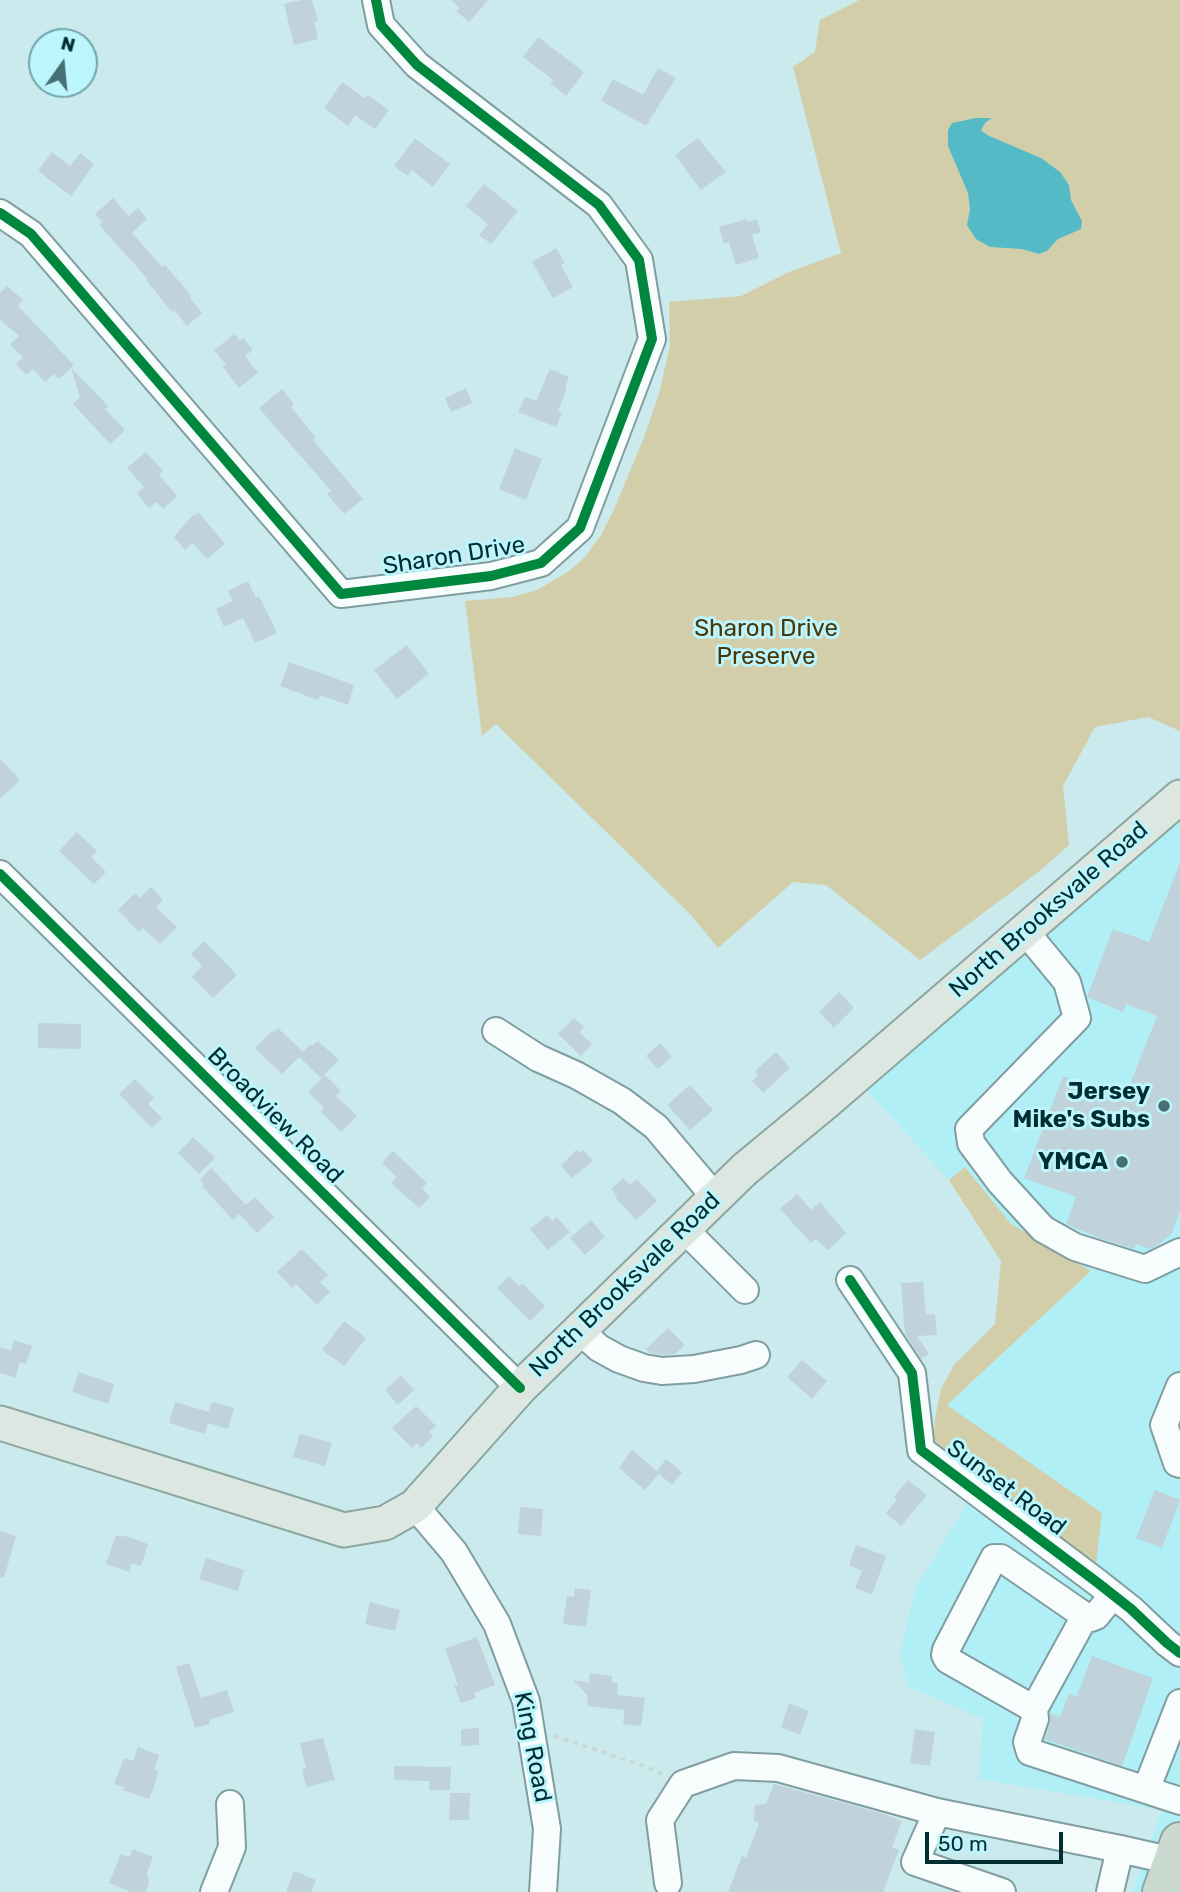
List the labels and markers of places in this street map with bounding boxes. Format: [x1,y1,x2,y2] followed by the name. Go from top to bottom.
[1013,1078,1150,1134] place label: Jersey Mike's Subs
[1156,1098,1172,1114] marker: Jersey Mike's Subs
[1038,1148,1108,1176] place label: YMCA
[1114,1154,1130,1170] marker: YMCA

